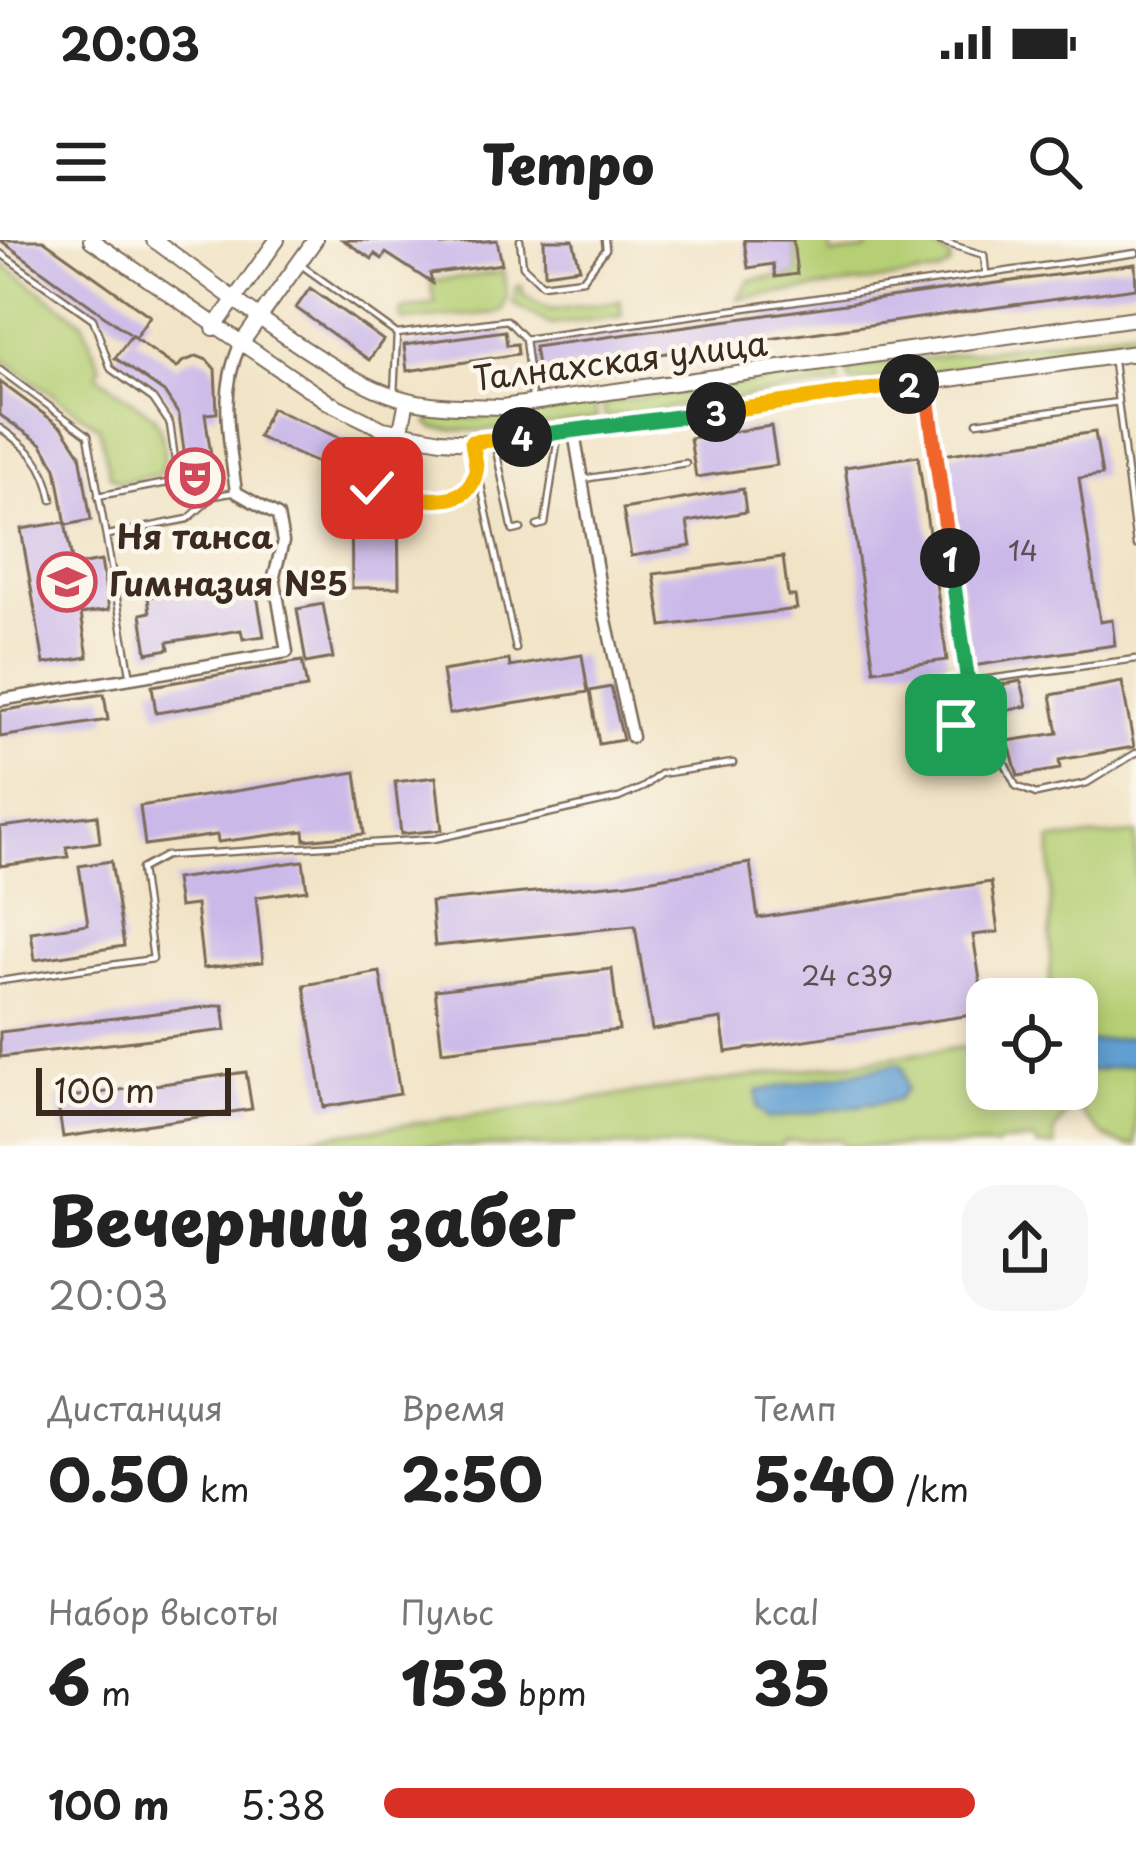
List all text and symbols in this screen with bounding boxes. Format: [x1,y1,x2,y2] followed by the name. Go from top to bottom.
[60,8,200,76] text: 20:03
[482,122,654,203] text: Tempo
[48,129,114,195] icon: menu
[1022,129,1088,195] icon: search
[470,316,770,402] street label: Талнахская улица
[879,354,939,414] pin: 2
[897,359,921,409] text: 2
[686,382,746,442] pin: 3
[705,387,727,437] text: 3
[492,407,552,467] pin: 4
[511,412,533,462] text: 4
[321,437,423,539] pin
[164,447,226,509] theatre icon: Ня танса
[339,455,405,521] icon: check
[117,510,274,560] place label: Ня танса
[920,528,980,588] pin: 1
[1008,529,1038,570] house number: 14
[942,533,958,583] text: 1
[36,551,98,613] school or university icon: Гимназия №5
[109,557,348,607] place label: Гимназия №5
[905,674,1007,776] pin
[923,692,989,758] icon: arrive
[801,954,893,995] house number: 24 с39
[966,978,1098,1110] map controls
[966,978,1098,1110] button: locate
[36,1062,231,1115] scale bar
[54,1064,155,1114] text: 100 m
[48,1169,575,1268] text: Вечерний забег
[962,1185,1088,1311] button: share
[48,1264,168,1323] text: 20:03
[48,1382,223,1432] text: Дистанция
[401,1382,506,1432] text: Время
[753,1382,837,1432] text: Темп
[48,1432,189,1522] text: 0.50
[401,1432,543,1522] text: 2:50
[753,1432,895,1522] text: 5:40
[189,1463,249,1513] text: km
[895,1463,969,1513] text: /km
[48,1586,279,1636] text: Набор высоты
[401,1586,494,1636] text: Пульс
[753,1586,819,1636] text: kcal
[48,1636,90,1726] text: 6
[401,1636,508,1726] text: 153
[753,1636,831,1726] text: 35
[90,1667,131,1717] text: m
[508,1667,587,1717] text: bpm
[48,1774,170,1833] text: 100 m
[240,1774,326,1833] text: 5:38

